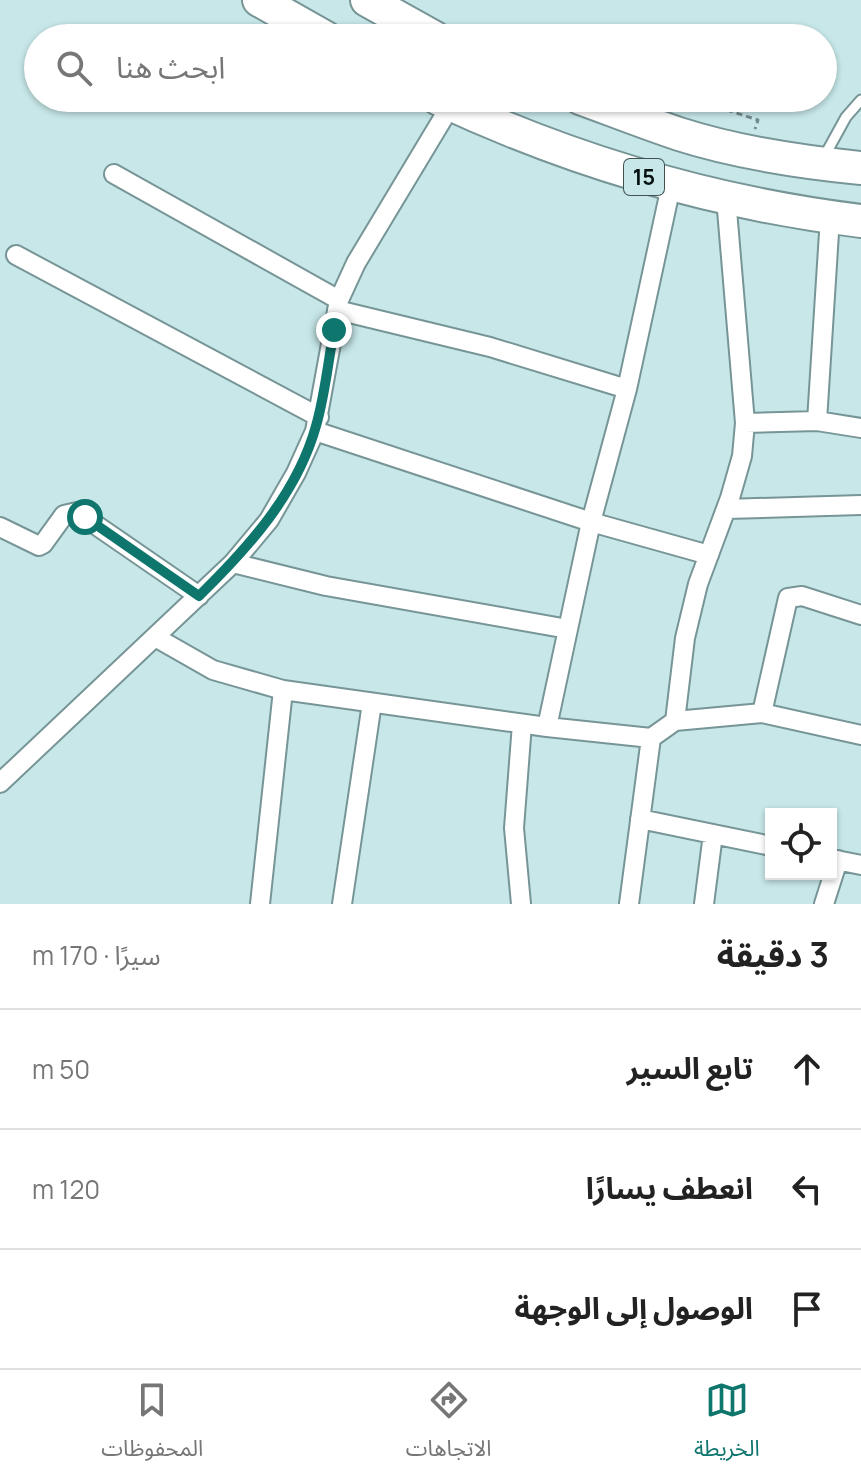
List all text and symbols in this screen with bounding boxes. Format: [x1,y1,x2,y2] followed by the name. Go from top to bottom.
[24,24,837,112] search box
[52,46,96,90] icon: search
[116,46,225,87] text: ابحث هنا
[624,159,664,195] road number: 15
[316,312,352,348] route end
[67,499,103,535] route start
[765,808,837,880] map controls
[765,808,837,880] button: locate
[717,931,829,977] text: 3 دقيقة
[32,937,161,973] text: سيرًا · 170 m
[627,1047,753,1088] text: تابع السير
[785,1047,829,1091] icon: ahead
[32,1051,90,1087] text: 50 m
[586,1167,753,1208] text: انعطف يسارًا
[785,1167,829,1211] icon: left
[32,1171,100,1207] text: 120 m
[514,1287,753,1328] text: الوصول إلى الوجهة
[785,1287,829,1331] icon: arrive
[101,1378,203,1472] tab: المحفوظات
[406,1378,492,1472] tab: الاتجاهات
[694,1378,760,1472] tab: الخريطة

